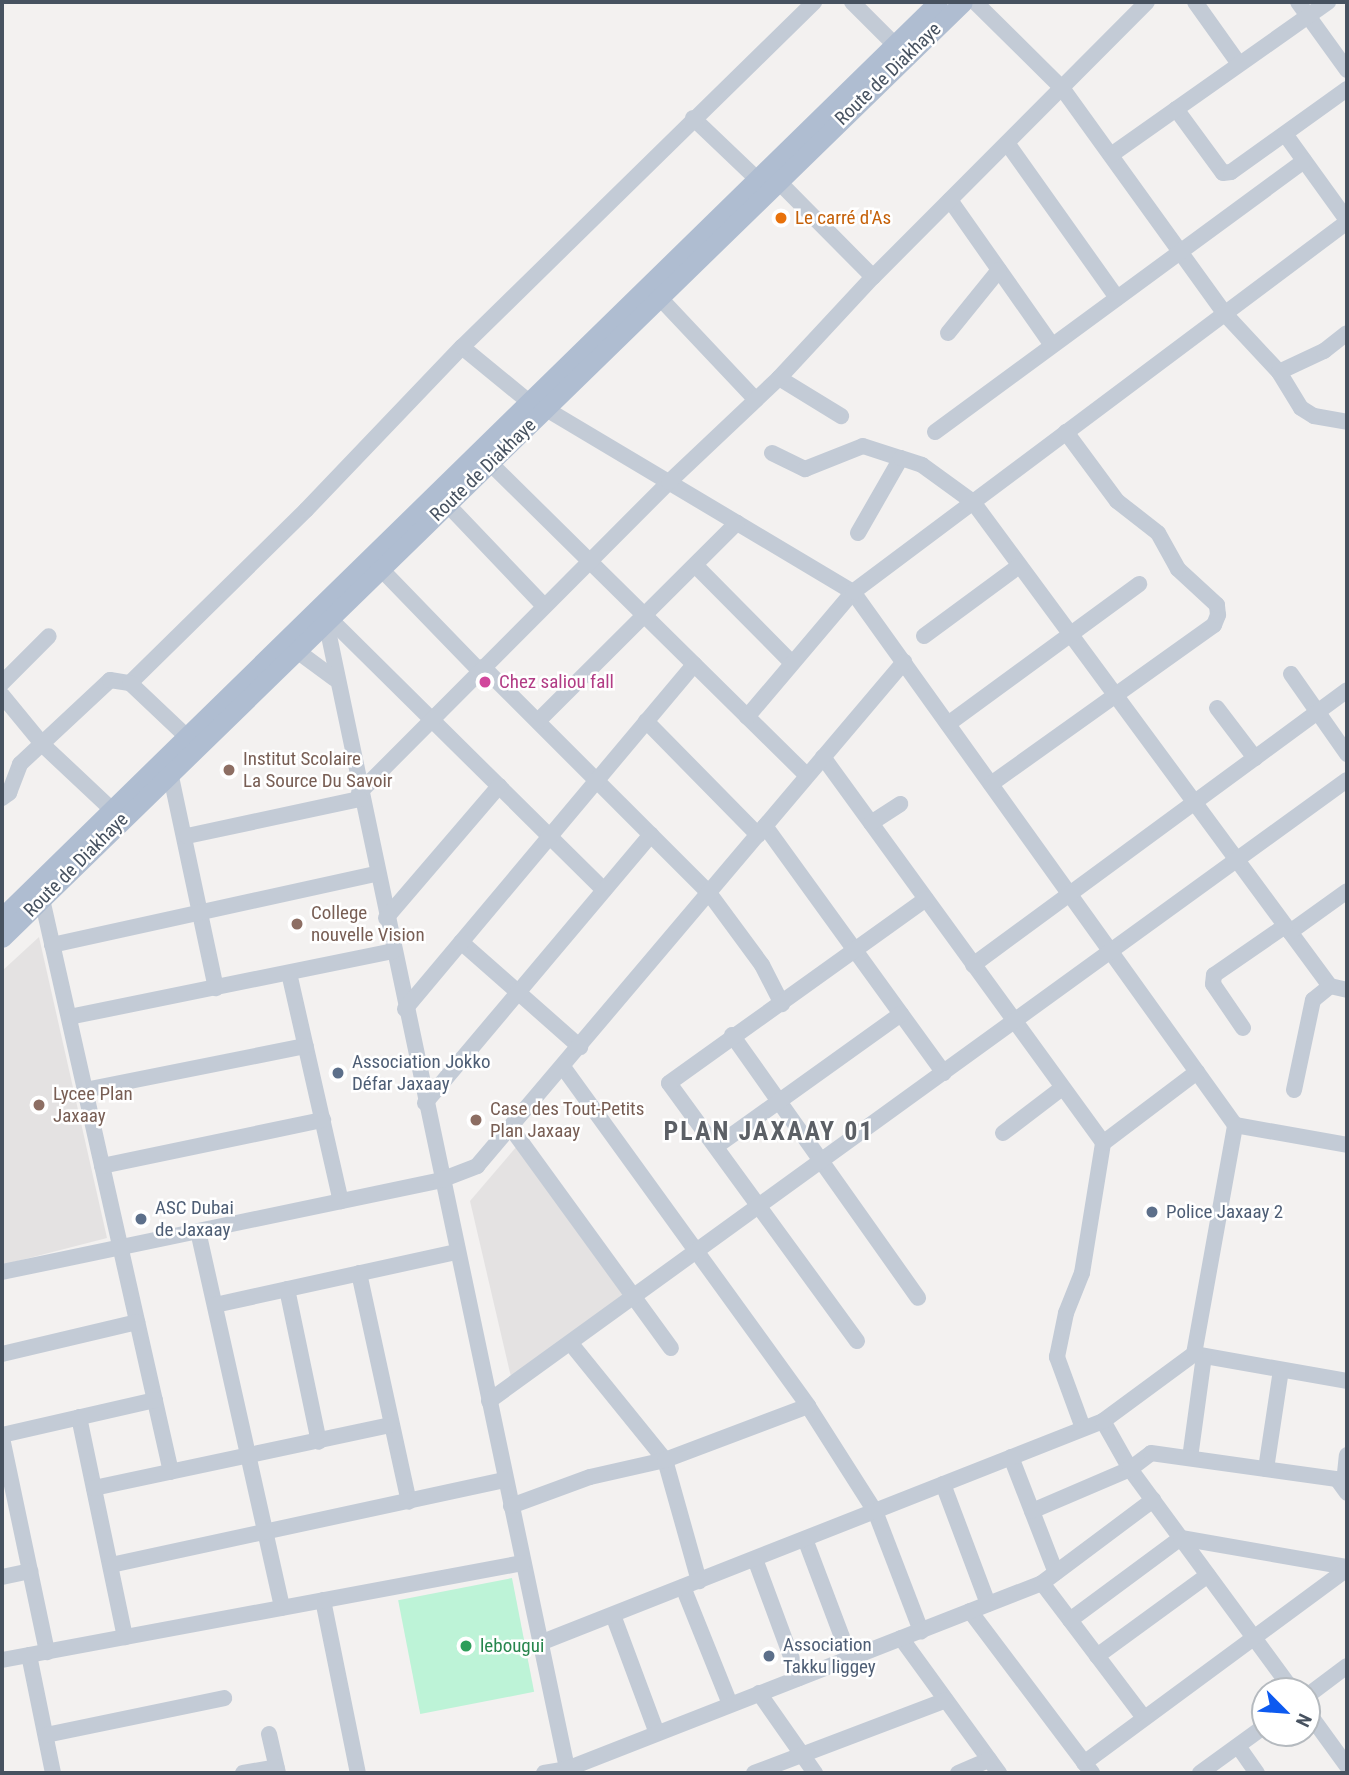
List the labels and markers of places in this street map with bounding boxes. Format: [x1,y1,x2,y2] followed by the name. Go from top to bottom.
[795,207,891,229] place label: Le carré d'As
[773,210,789,226] marker: Le carré d'As
[499,671,614,693] place label: Chez saliou fall
[477,674,493,690] marker: Chez saliou fall
[243,748,393,792] place label: Institut Scolaire La Source Du Savoir
[221,762,237,778] marker: Institut Scolaire La Source Du Savoir
[311,902,425,946] place label: College nouvelle Vision
[289,916,305,932] marker: College nouvelle Vision
[352,1051,491,1095] place label: Association Jokko Défar Jaxaay
[330,1065,346,1081] marker: Association Jokko Défar Jaxaay
[53,1083,133,1127] place label: Lycee Plan Jaxaay
[31,1097,47,1113] marker: Lycee Plan Jaxaay
[490,1098,645,1142] place label: Case des Tout-Petits Plan Jaxaay
[468,1112,484,1128] marker: Case des Tout-Petits Plan Jaxaay
[155,1197,234,1241] place label: ASC Dubai de Jaxaay
[1166,1201,1283,1223] place label: Police Jaxaay 2
[1144,1204,1160,1220] marker: Police Jaxaay 2
[133,1211,149,1227] marker: ASC Dubai de Jaxaay
[783,1634,876,1678] place label: Association Takku liggey
[480,1635,544,1657] place label: lebougui
[458,1638,474,1654] marker: lebougui
[761,1648,777,1664] marker: Association Takku liggey

